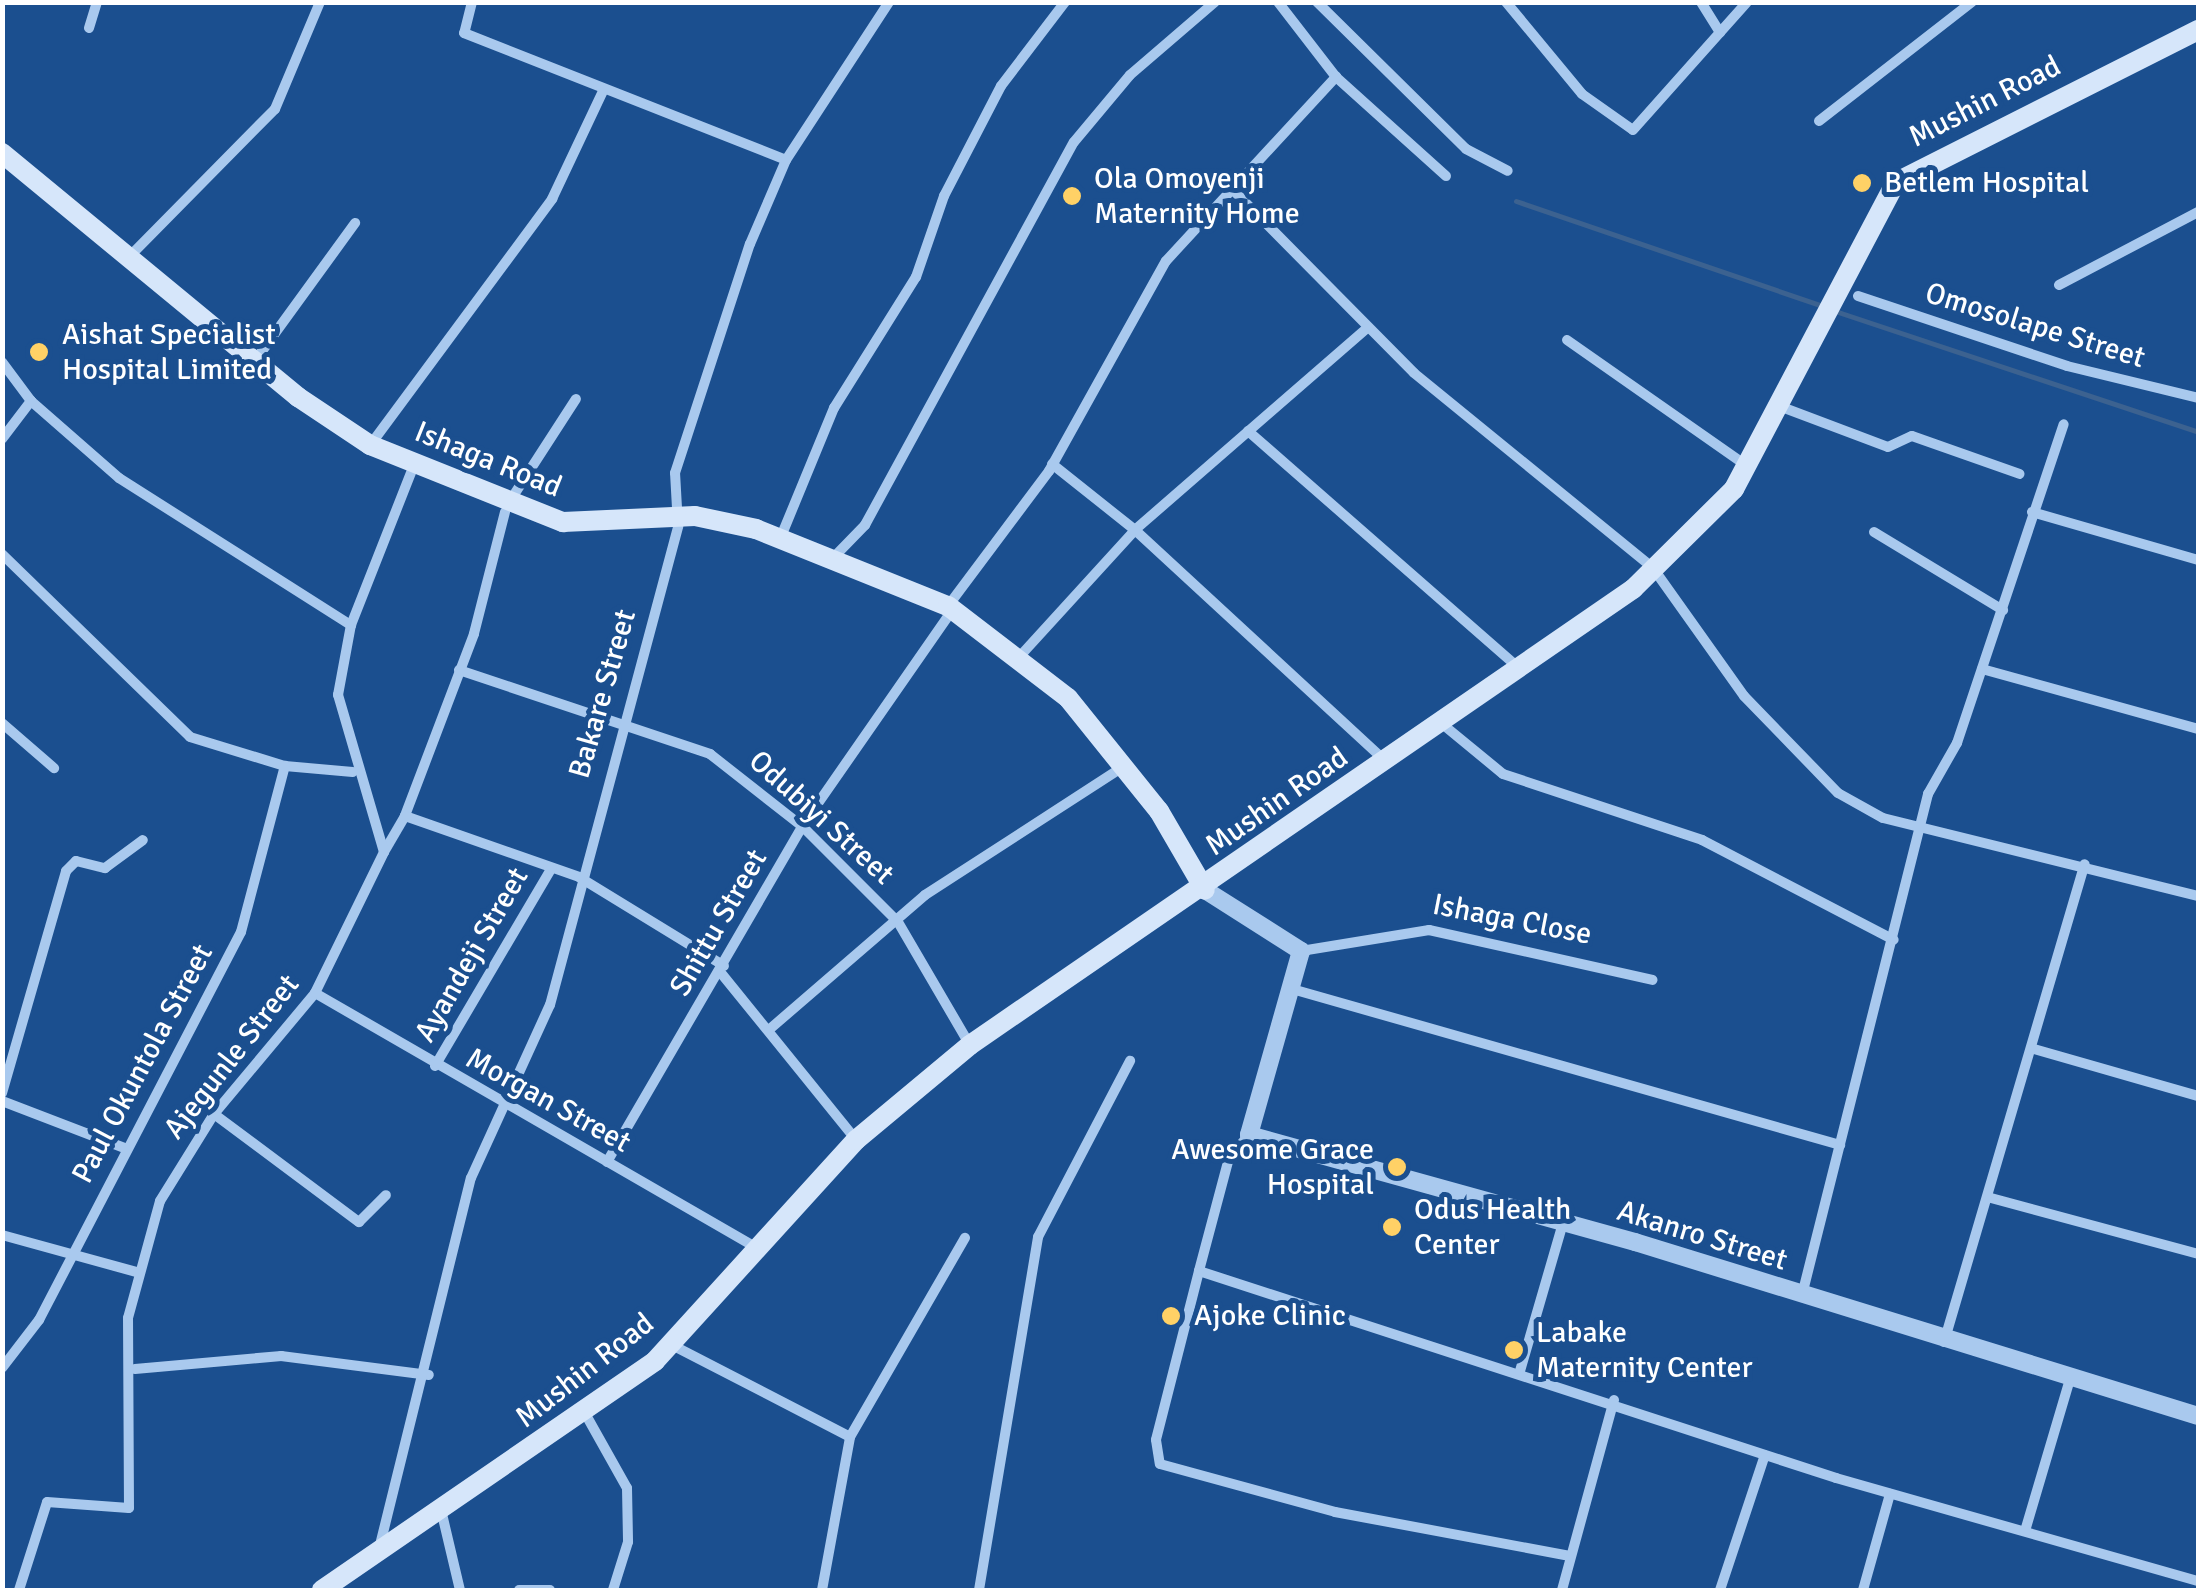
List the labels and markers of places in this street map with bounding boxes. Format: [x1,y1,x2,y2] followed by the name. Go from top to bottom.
[1094,161,1300,232] place label: Ola Omoyenji Maternity Home
[1884,165,2089,201] place label: Betlem Hospital
[1849,170,1875,196] marker: Betlem Hospital
[1059,183,1085,209] marker: Ola Omoyenji Maternity Home
[62,317,276,388] place label: Aishat Specialist Hospital Limited
[26,339,52,365] marker: Aishat Specialist Hospital Limited
[1171,1132,1374,1202] place label: Awesome Grace Hospital
[1384,1154,1410,1180] marker: Awesome Grace Hospital
[1414,1192,1571,1262] place label: Odus Health Center
[1379,1214,1405,1240] marker: Odus Health Center
[1194,1298,1346,1334] place label: Ajoke Clinic
[1158,1303,1184,1329] marker: Ajoke Clinic
[1536,1315,1753,1386] place label: Labake Maternity Center
[1501,1337,1527,1363] marker: Labake Maternity Center

